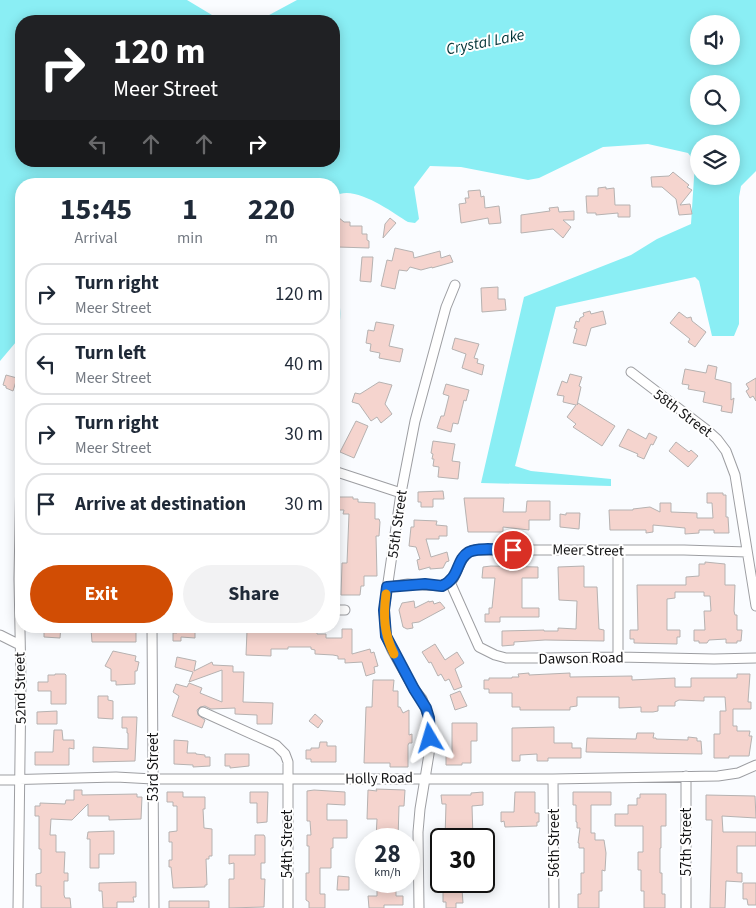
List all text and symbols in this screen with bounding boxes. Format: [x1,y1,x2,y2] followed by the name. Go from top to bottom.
[690,15,740,185] map controls
[690,15,740,65] button: sound
[444,24,527,60] water label: Crystal Lake
[113,27,205,77] text: 120 m
[30,35,95,100] icon: right
[113,73,218,105] text: Meer Street
[690,75,740,125] button: search
[84,130,112,158] icon: left
[137,130,165,158] icon: ahead
[190,130,218,158] icon: ahead
[243,130,271,158] icon: right
[690,135,740,185] button: layers
[60,188,132,231] text: 15:45
[182,188,198,231] text: 1
[248,188,295,231] text: 220
[74,227,117,249] text: Arrival
[177,227,203,249] text: min
[265,227,278,249] text: m
[75,270,159,297] text: Turn right
[32,280,60,308] icon: right
[275,281,323,308] text: 120 m
[75,297,151,319] text: Meer Street
[75,340,146,367] text: Turn left
[32,350,60,378] icon: left
[285,351,323,378] text: 40 m
[75,367,151,389] text: Meer Street
[649,384,716,442] street label: 58th Street
[75,410,159,437] text: Turn right
[32,420,60,448] icon: right
[285,421,323,448] text: 30 m
[75,437,151,459] text: Meer Street
[382,489,413,560] street label: 55th Street
[32,490,60,518] icon: arrive
[75,491,246,518] text: Arrive at destination
[285,491,323,518] text: 30 m
[492,529,534,571] pin
[499,536,527,564] icon: arrive
[552,539,624,562] street label: Meer Street
[30,565,173,623] button: Exit
[183,565,325,623] button: Share
[538,647,624,670] street label: Dawson Road
[9,652,32,724] street label: 52nd Street
[403,711,455,763] position arrow
[143,733,164,801] street label: 53rd Street
[345,767,413,790] street label: Holly Road
[676,808,697,876] street label: 57th Street
[544,809,565,877] street label: 56th Street
[277,810,298,878] street label: 54th Street
[430,828,495,893] speed limit sign: 30
[374,836,401,872] text: 28
[374,864,401,881] text: km/h

